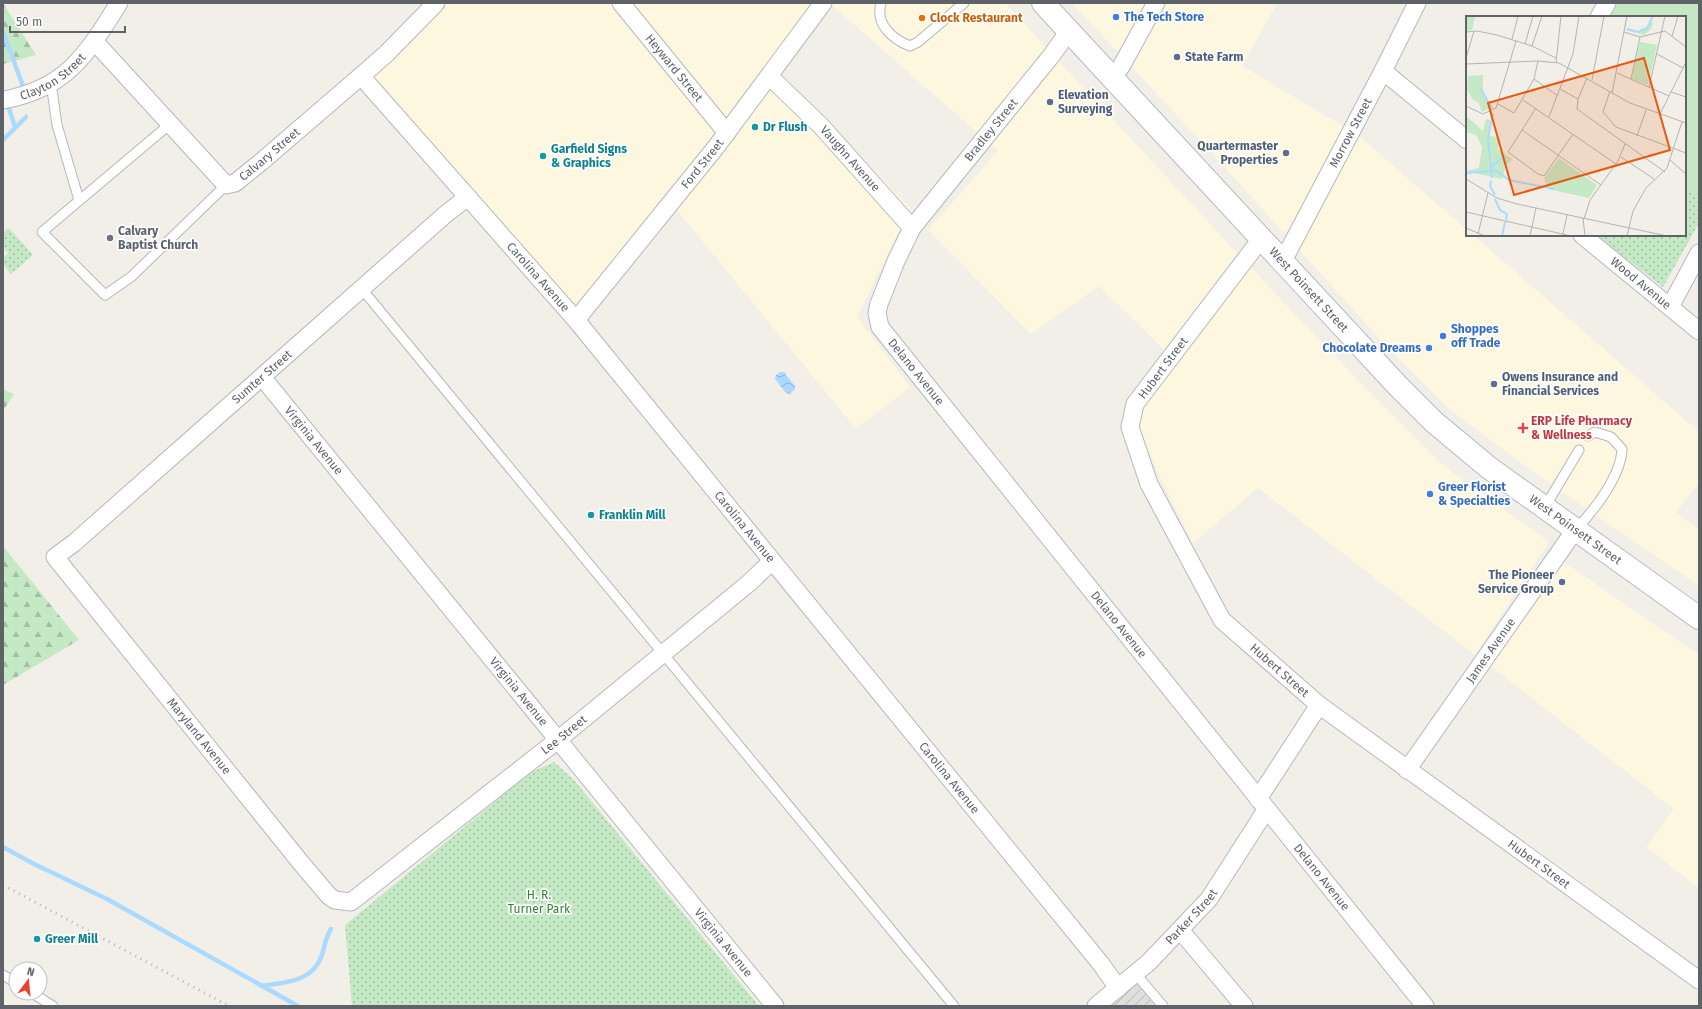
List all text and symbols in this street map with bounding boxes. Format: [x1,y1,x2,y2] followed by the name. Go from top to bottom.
[10,8,125,34] scale bar
[1124,10,1205,24] place label: The Tech Store
[930,11,1023,25] place label: Clock Restaurant
[1111,12,1121,22] marker: The Tech Store
[917,13,927,23] marker: Clock Restaurant
[16,15,42,29] text: 50 m
[1466,16,1686,236] inset map
[642,32,706,105] street label: Heyward Street
[18,50,89,103] street label: Clayton Street
[1185,50,1243,64] place label: State Farm
[1172,52,1182,62] marker: State Farm
[1058,88,1113,116] place label: Elevation Surveying
[961,95,1021,164] street label: Bradley Street
[1326,95,1375,170] street label: Morrow Street
[1045,97,1055,107] marker: Elevation Surveying
[763,120,807,134] place label: Dr Flush
[750,122,760,132] marker: Dr Flush
[817,123,883,194] street label: Vaughn Avenue
[236,124,303,184] street label: Calvary Street
[678,136,727,191] street label: Ford Street
[1197,139,1278,167] place label: Quartermaster Properties
[551,142,627,170] place label: Garfield Signs & Graphics
[1281,148,1291,158] marker: Quartermaster Properties
[538,151,548,161] marker: Garfield Signs & Graphics
[118,224,198,252] place label: Calvary Baptist Church
[105,233,115,243] marker: Calvary Baptist Church
[504,239,573,315] street label: Carolina Avenue
[1266,245,1352,335] street label: West Poinsett Street
[1608,254,1674,312] street label: Wood Avenue
[1451,322,1501,350] place label: Shoppes off Trade
[1438,331,1448,341] marker: Shoppes off Trade
[1135,334,1191,402] street label: Hubert Street
[885,336,947,408] street label: Delano Avenue
[1323,341,1421,355] place label: Chocolate Dreams
[1424,343,1434,353] marker: Chocolate Dreams
[229,347,295,407] street label: Sumter Street
[1502,370,1618,398] place label: Owens Insurance and Financial Services
[1489,379,1499,389] marker: Owens Insurance and Financial Services
[282,403,346,478] street label: Virginia Avenue
[1531,414,1633,442] place label: ERP Life Pharmacy & Wellness
[1518,423,1528,433] marker: ERP Life Pharmacy & Wellness
[1438,480,1510,508] place label: Greer Florist & Specialties
[711,488,778,565] street label: Carolina Avenue
[1425,489,1435,499] marker: Greer Florist & Specialties
[1527,492,1625,568] street label: West Poinsett Street
[599,508,666,522] place label: Franklin Mill
[586,510,596,520] marker: Franklin Mill
[1478,568,1554,596] place label: The Pioneer Service Group
[1557,577,1567,587] marker: The Pioneer Service Group
[1088,588,1150,661] street label: Delano Avenue
[1463,615,1518,685] street label: James Avenue
[1247,641,1312,700] street label: Hubert Street
[487,655,551,729] street label: Virginia Avenue
[164,695,234,777] street label: Maryland Avenue
[538,712,590,757] street label: Lee Street
[916,739,983,816] street label: Carolina Avenue
[1505,837,1573,892] street label: Hubert Street
[1291,841,1353,913] street label: Delano Avenue
[1162,886,1221,947] street label: Parker Street
[508,888,571,916] park label: H. R. Turner Park
[691,906,755,980] street label: Virginia Avenue
[45,932,98,946] place label: Greer Mill
[32,934,42,944] marker: Greer Mill
[8,961,48,1001] north arrow
[25,965,36,979] text: N

